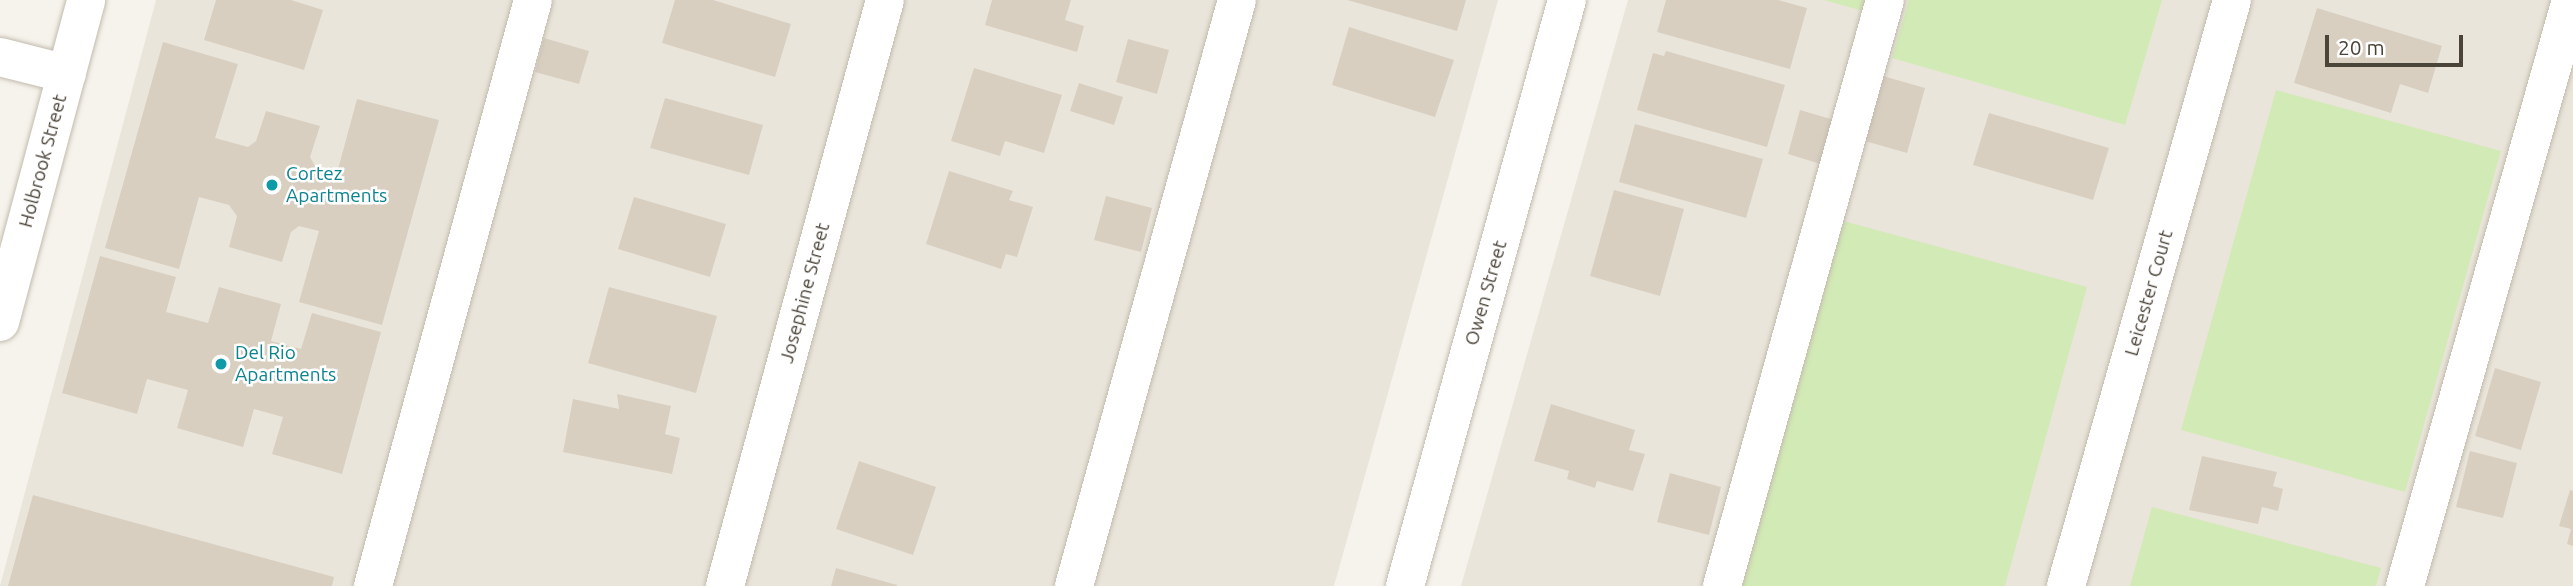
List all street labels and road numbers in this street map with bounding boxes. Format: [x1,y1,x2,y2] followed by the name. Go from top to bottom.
[14,92,72,230] street label: Holbrook Street
[775,220,835,366] street label: Josephine Street
[2120,227,2178,359] street label: Leicester Court
[1460,238,1512,348] street label: Owen Street

